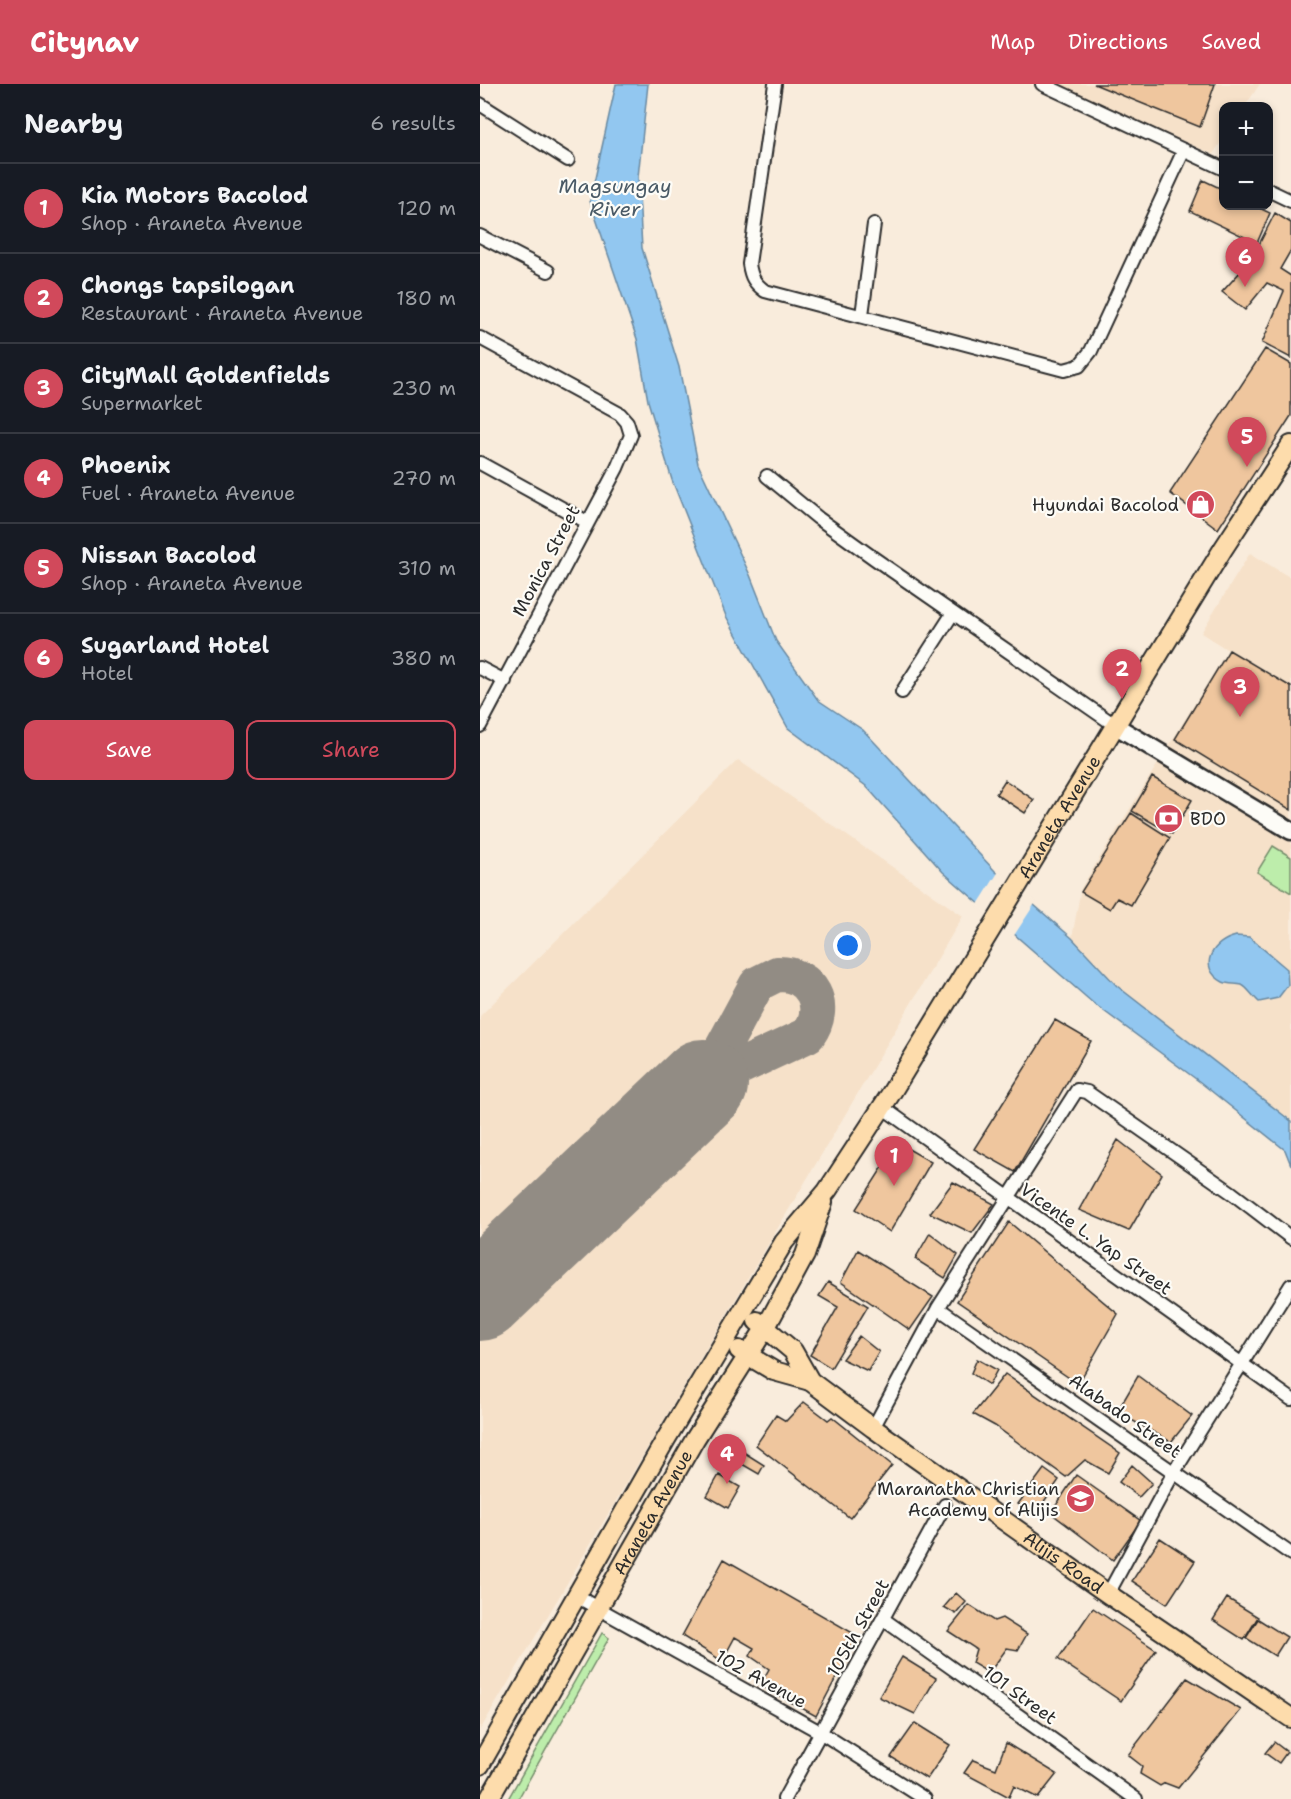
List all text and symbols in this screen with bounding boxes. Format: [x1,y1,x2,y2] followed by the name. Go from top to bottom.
[30,23,139,61] text: Citynav
[990,28,1035,56] text: Map
[1068,28,1168,56] text: Directions
[1201,28,1261,56] text: Saved
[1219,102,1273,210] map controls
[1219,102,1273,156] button: +
[24,106,123,141] text: Nearby
[370,110,456,136] text: 6 results
[1219,156,1273,210] button: −
[559,173,671,222] water label: Magsungay River
[81,181,308,210] text: Kia Motors Bacolod
[39,195,48,221] text: 1
[397,195,456,221] text: 120 m
[81,210,303,236] text: Shop · Araneta Avenue
[1226,238,1264,287] pin: 6
[81,271,294,300] text: Chongs tapsilogan
[37,285,51,311] text: 2
[396,285,456,311] text: 180 m
[81,300,363,326] text: Restaurant · Araneta Avenue
[81,361,330,390] text: CityMall Goldenfields
[37,375,51,401] text: 3
[391,375,456,401] text: 230 m
[81,390,203,416] text: Supermarket
[1228,418,1266,467] pin: 5
[81,451,170,480] text: Phoenix
[37,465,51,491] text: 4
[392,465,456,491] text: 270 m
[81,480,295,506] text: Fuel · Araneta Avenue
[1184,489,1216,521] shop icon: Hyundai Bacolod
[1032,493,1179,517] place label: Hyundai Bacolod
[507,501,585,621] street label: Monica Street
[81,541,256,570] text: Nissan Bacolod
[37,555,50,581] text: 5
[397,555,456,581] text: 310 m
[81,570,303,596] text: Shop · Araneta Avenue
[81,631,269,660] text: Sugarland Hotel
[37,645,51,671] text: 6
[391,645,456,671] text: 380 m
[1102,650,1142,699] pin: 2
[81,660,133,686] text: Hotel
[1220,668,1260,717] pin: 3
[24,720,234,780] button: Save
[246,720,456,780] button: Share
[1013,751,1106,883] street label: Araneta Avenue
[1153,803,1185,835] bank icon: BDO
[1190,807,1226,831] place label: BDO
[833,931,862,960] your location
[874,1136,914,1186] pin: 1
[1015,1178,1177,1301] street label: Vicente L. Yap Street
[1064,1368,1186,1464] street label: Alabado Street
[708,1434,746,1484] pin: 4
[608,1446,698,1580] street label: Araneta Avenue
[877,1477,1059,1522] place label: Maranatha Christian Academy of Alijis
[1064,1483,1096,1515] school or university icon: Maranatha Christian Academy of Alijis
[1018,1526,1108,1599] street label: Alijis Road
[821,1575,895,1681] street label: 105th Street
[711,1644,811,1714] street label: 102 Avenue
[978,1660,1062,1730] street label: 101 Street

